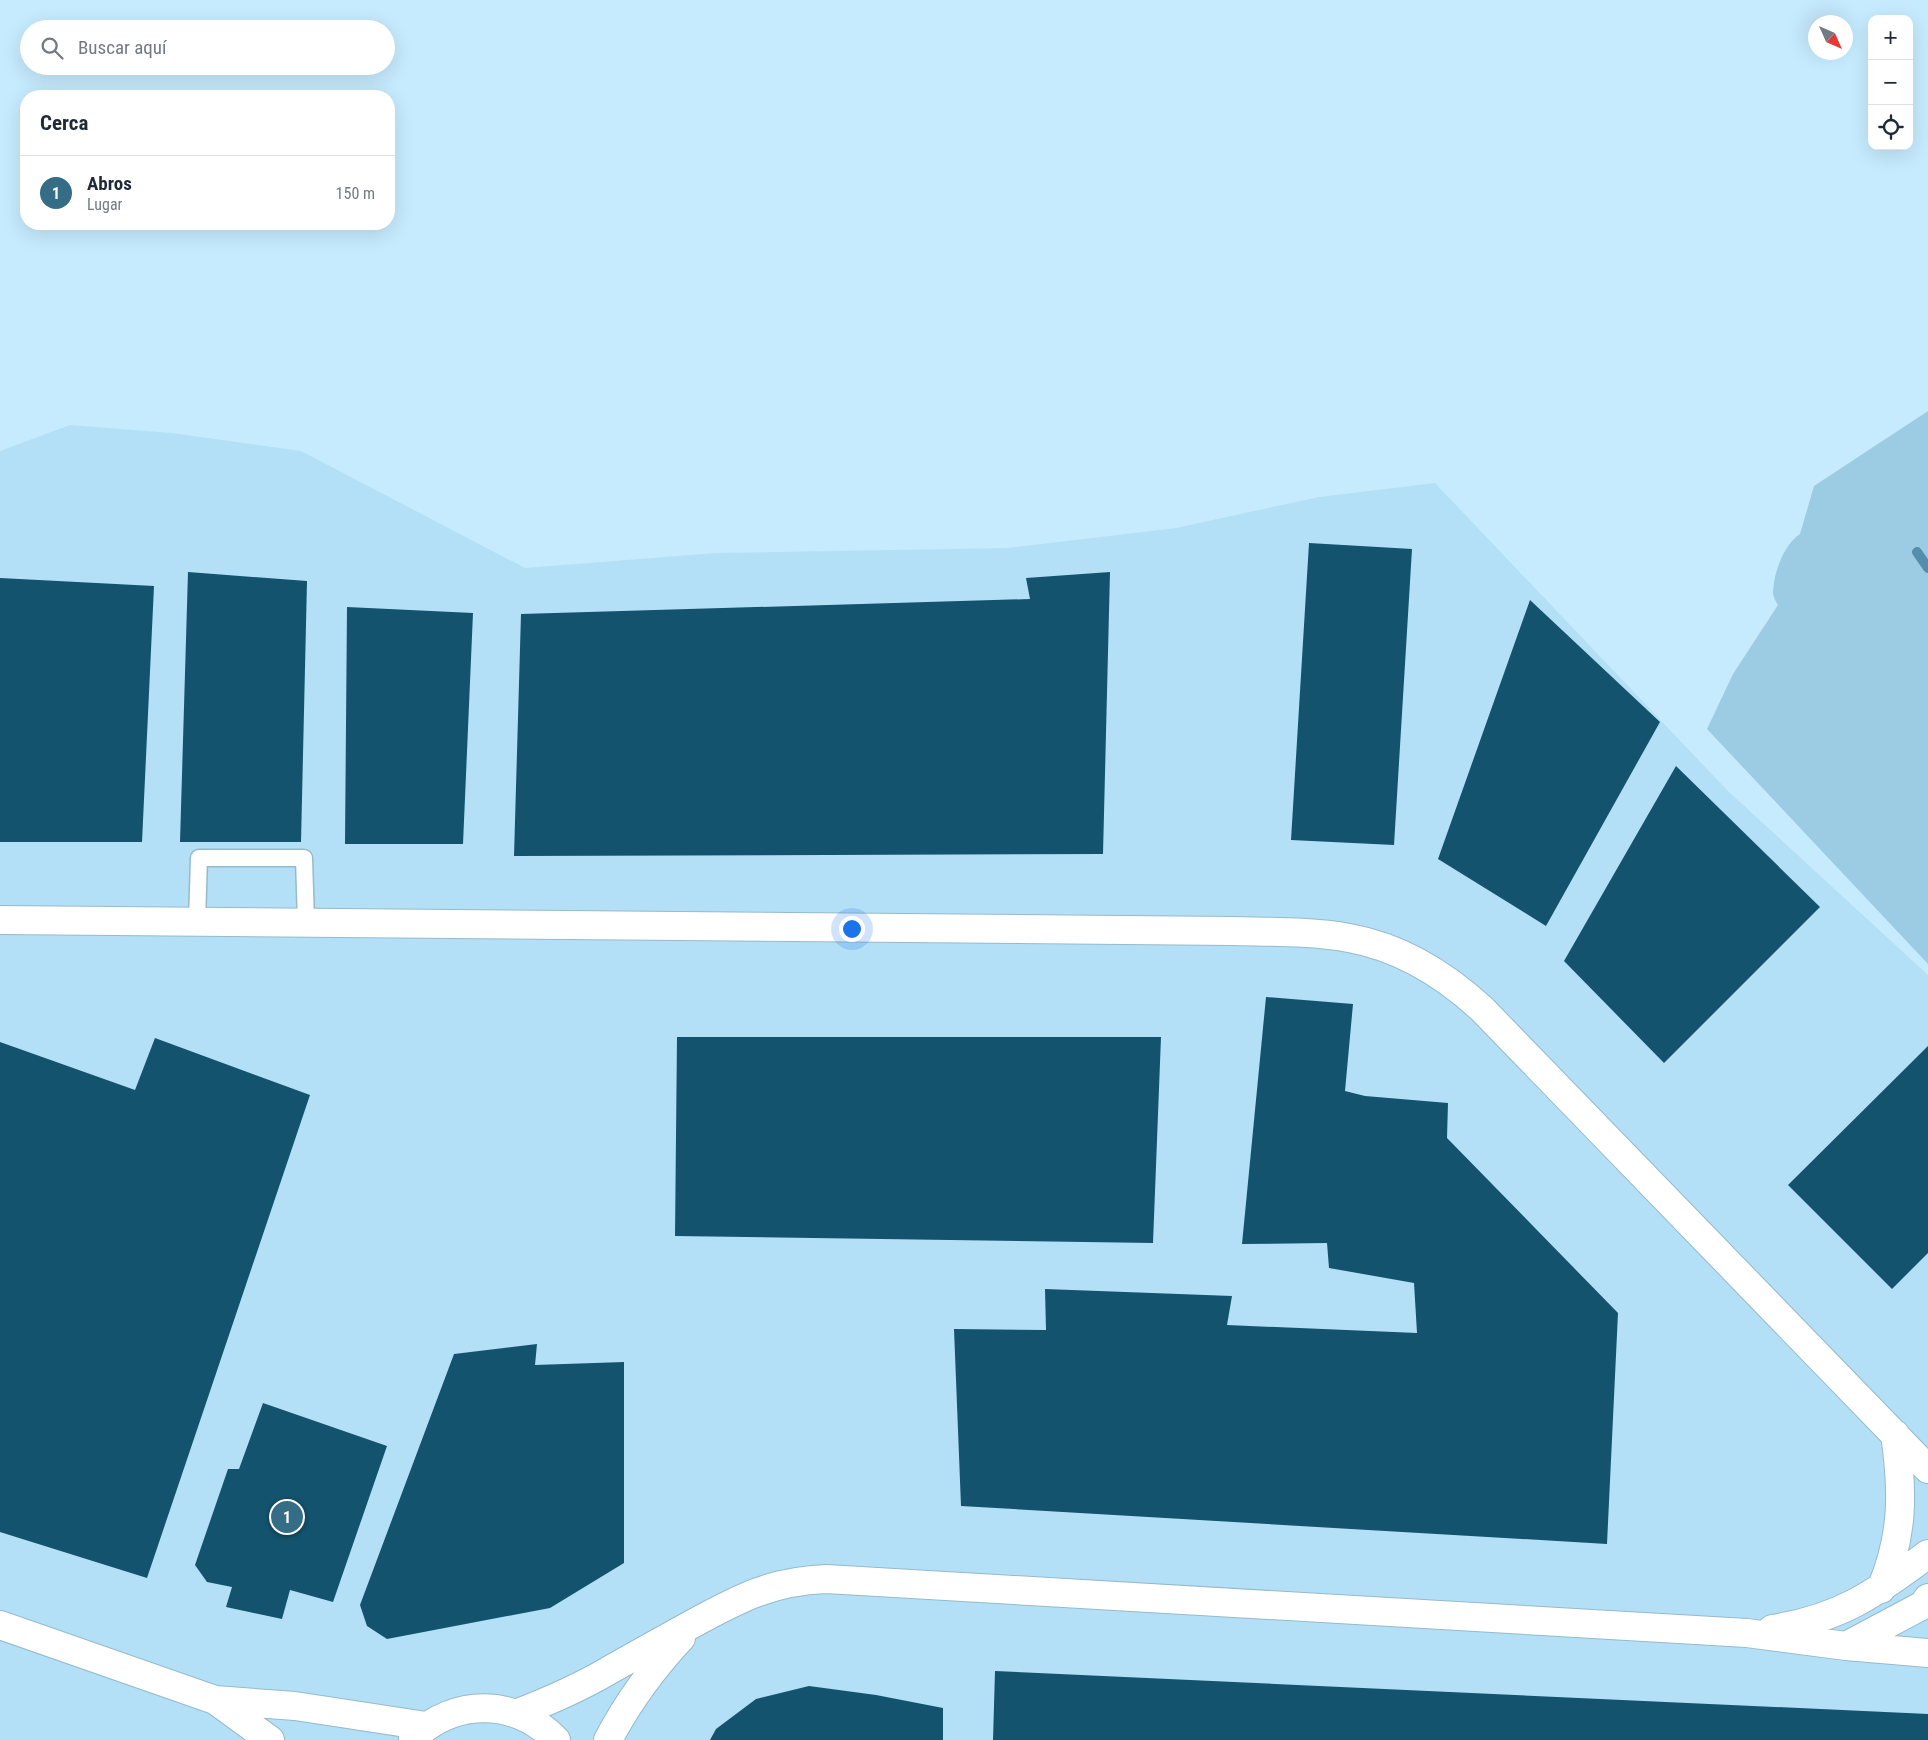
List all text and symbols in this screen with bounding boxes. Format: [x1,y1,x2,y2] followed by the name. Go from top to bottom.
[1808,15,1853,60] north arrow
[1868,15,1913,150] map controls
[1868,15,1913,60] button: +
[20,20,395,75] search box
[38,34,66,62] icon: search
[78,36,167,59] text: Buscar aquí
[1868,60,1913,105] button: −
[1868,105,1913,150] button: locate
[40,111,88,135] text: Cerca
[87,172,132,195] text: Abros
[52,184,60,203] text: 1
[336,184,375,203] text: 150 m
[87,195,122,214] text: Lugar
[839,916,865,942] your location
[271,1498,303,1536] pin: 1

